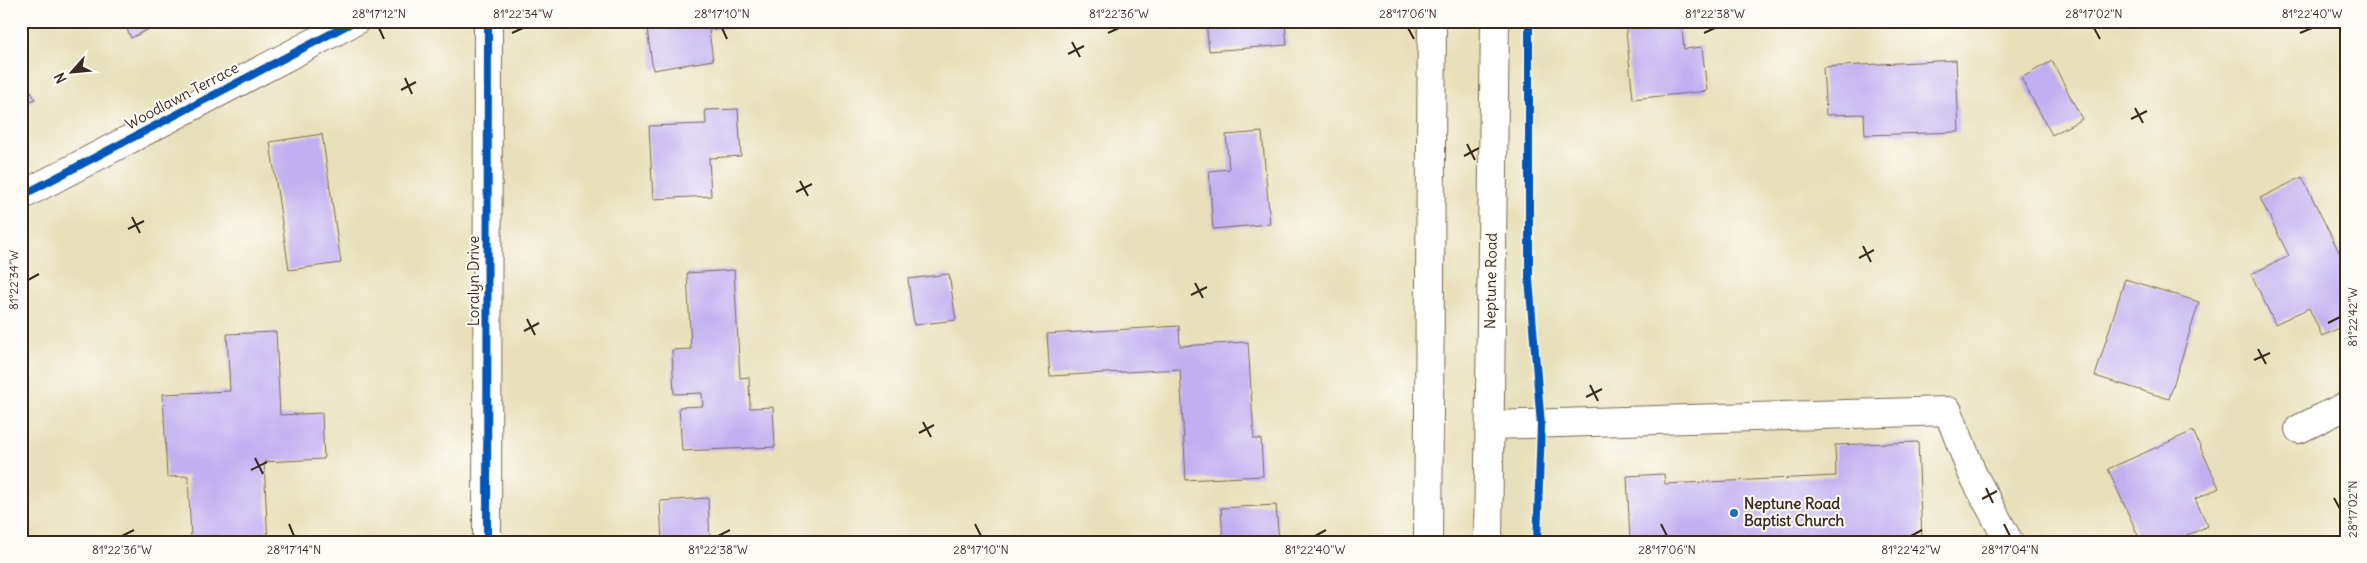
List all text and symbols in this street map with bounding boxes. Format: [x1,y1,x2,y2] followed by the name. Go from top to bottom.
[352,6,406,21] text: 28°17'12"N
[493,6,553,21] text: 81°22'34"W
[694,6,750,21] text: 28°17'10"N
[1089,6,1149,21] text: 81°22'36"W
[1379,6,1437,21] text: 28°17'06"N
[1685,6,1745,21] text: 81°22'38"W
[2065,6,2123,21] text: 28°17'02"N
[2282,6,2342,21] text: 81°22'40"W
[48,48,98,98] north arrow
[122,58,242,133] street label: Woodlawn Terrace
[50,70,71,86] text: N
[1480,233,1501,329] street label: Neptune Road
[464,236,483,326] street label: Loralyn Drive
[6,250,21,310] text: 81°22'34"W
[2345,287,2360,347] text: 81°22'42"W
[2345,480,2360,538] text: 28°17'02"N
[1744,494,1845,531] place label: Neptune Road Baptist Church
[1728,507,1740,519] marker: Neptune Road Baptist Church
[92,542,152,557] text: 81°22'36"W
[267,542,321,557] text: 28°17'14"N
[688,542,748,557] text: 81°22'38"W
[953,542,1009,557] text: 28°17'10"N
[1285,542,1345,557] text: 81°22'40"W
[1638,542,1696,557] text: 28°17'06"N
[1881,542,1941,557] text: 81°22'42"W
[1981,542,2039,557] text: 28°17'04"N

